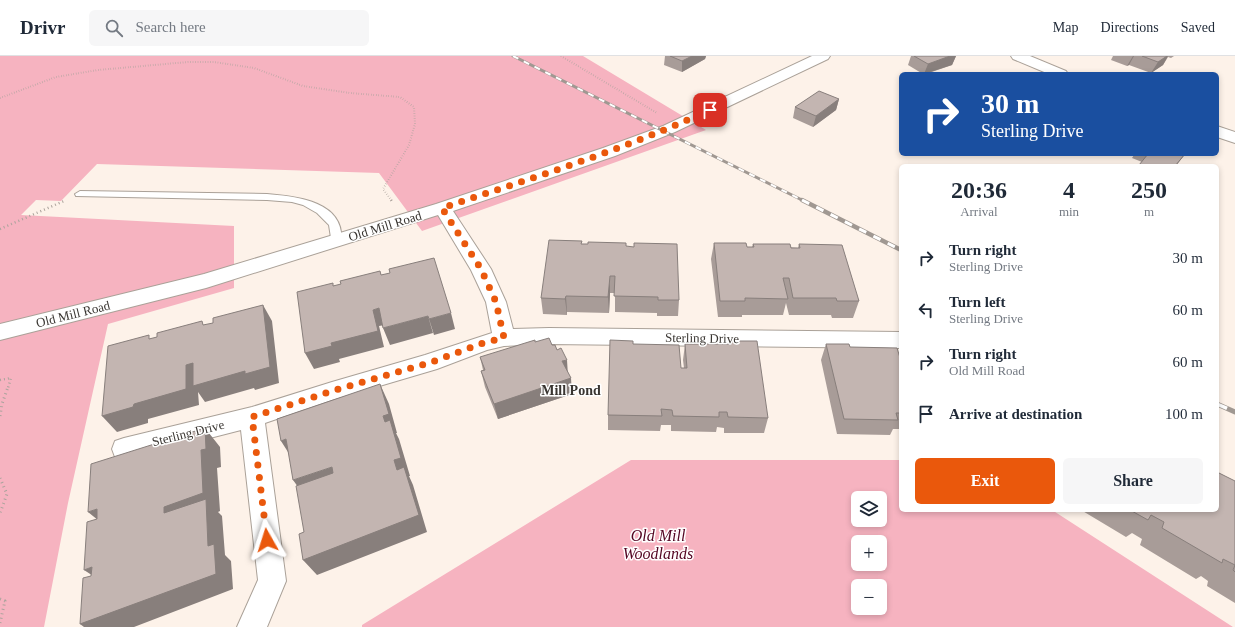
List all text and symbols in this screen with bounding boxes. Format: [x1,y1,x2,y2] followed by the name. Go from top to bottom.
[89,10,369,46] search box
[20,17,65,38] text: Drivr
[103,17,125,39] icon: search
[135,19,206,35] text: Search here
[1053,20,1078,35] text: Map
[1100,20,1159,35] text: Directions
[1181,20,1215,35] text: Saved
[915,88,967,140] icon: right
[981,88,1039,119] text: 30 m
[693,93,727,127] pin
[699,99,721,121] icon: arrive
[981,121,1083,141] text: Sterling Drive
[951,177,1007,203] text: 20:36
[1063,177,1075,203] text: 4
[1131,177,1167,203] text: 250
[960,204,998,219] text: Arrival
[1059,204,1079,219] text: min
[1144,204,1154,219] text: m
[347,208,424,244] street label: Old Mill Road
[949,242,1016,258] text: Turn right
[915,247,937,269] icon: right
[1173,250,1203,266] text: 30 m
[949,259,1023,274] text: Sterling Drive
[949,294,1006,310] text: Turn left
[34,297,112,330] street label: Old Mill Road
[915,299,937,321] icon: left
[1173,302,1203,318] text: 60 m
[949,311,1023,326] text: Sterling Drive
[665,330,739,346] street label: Sterling Drive
[949,346,1016,362] text: Turn right
[915,351,937,373] icon: right
[1173,354,1203,370] text: 60 m
[949,363,1025,378] text: Old Mill Road
[541,383,601,398] district label: Mill Pond
[915,403,937,425] icon: arrive
[949,406,1082,422] text: Arrive at destination
[1165,406,1203,422] text: 100 m
[150,417,226,449] street label: Sterling Drive
[915,458,1055,504] button: Exit
[1063,458,1203,504] button: Share
[851,491,887,615] map controls
[851,491,887,527] button: layers
[246,519,288,561] position arrow
[623,527,693,562] park label: Old Mill Woodlands
[851,535,887,571] button: +
[851,579,887,615] button: −

